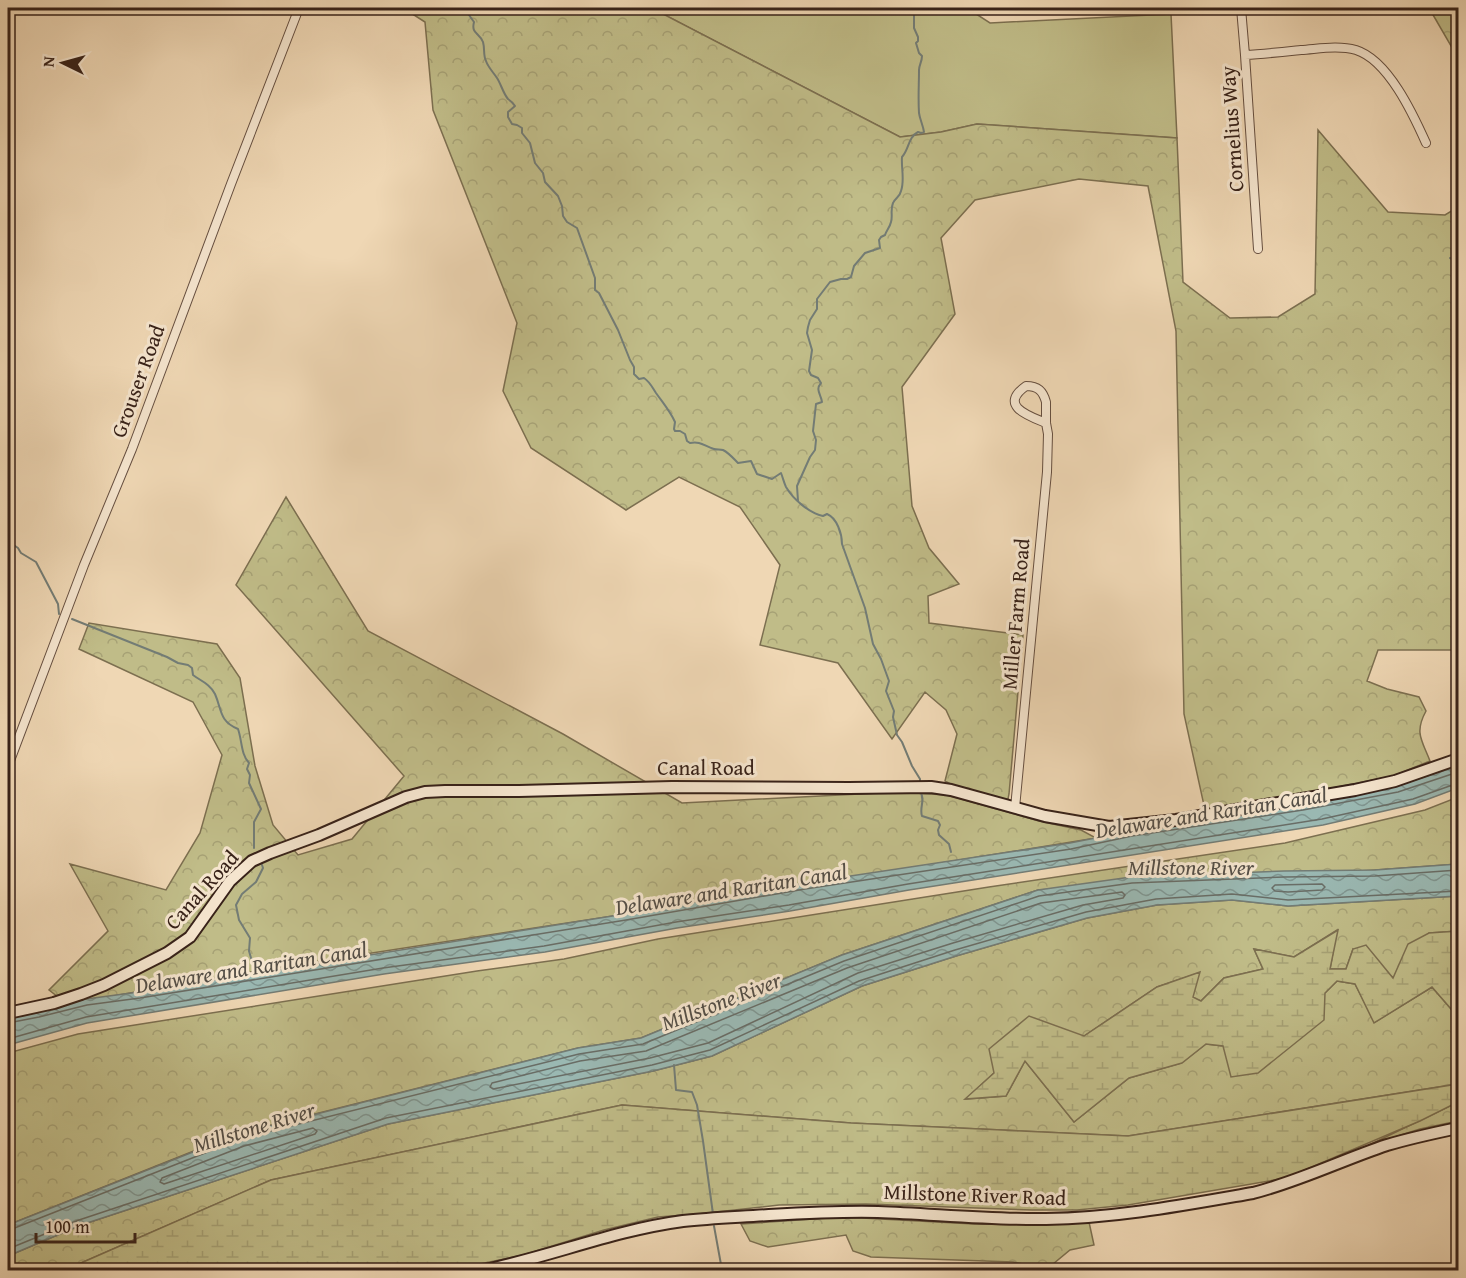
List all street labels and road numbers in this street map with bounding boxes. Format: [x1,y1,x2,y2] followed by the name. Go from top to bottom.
[1212,65,1251,193] street label: Cornelius Way
[103,319,173,442] street label: Grouser Road
[993,536,1038,691] street label: Miller Farm Road
[657,752,756,783] street label: Canal Road
[157,842,246,936] street label: Canal Road
[883,1176,1068,1213] street label: Millstone River Road

